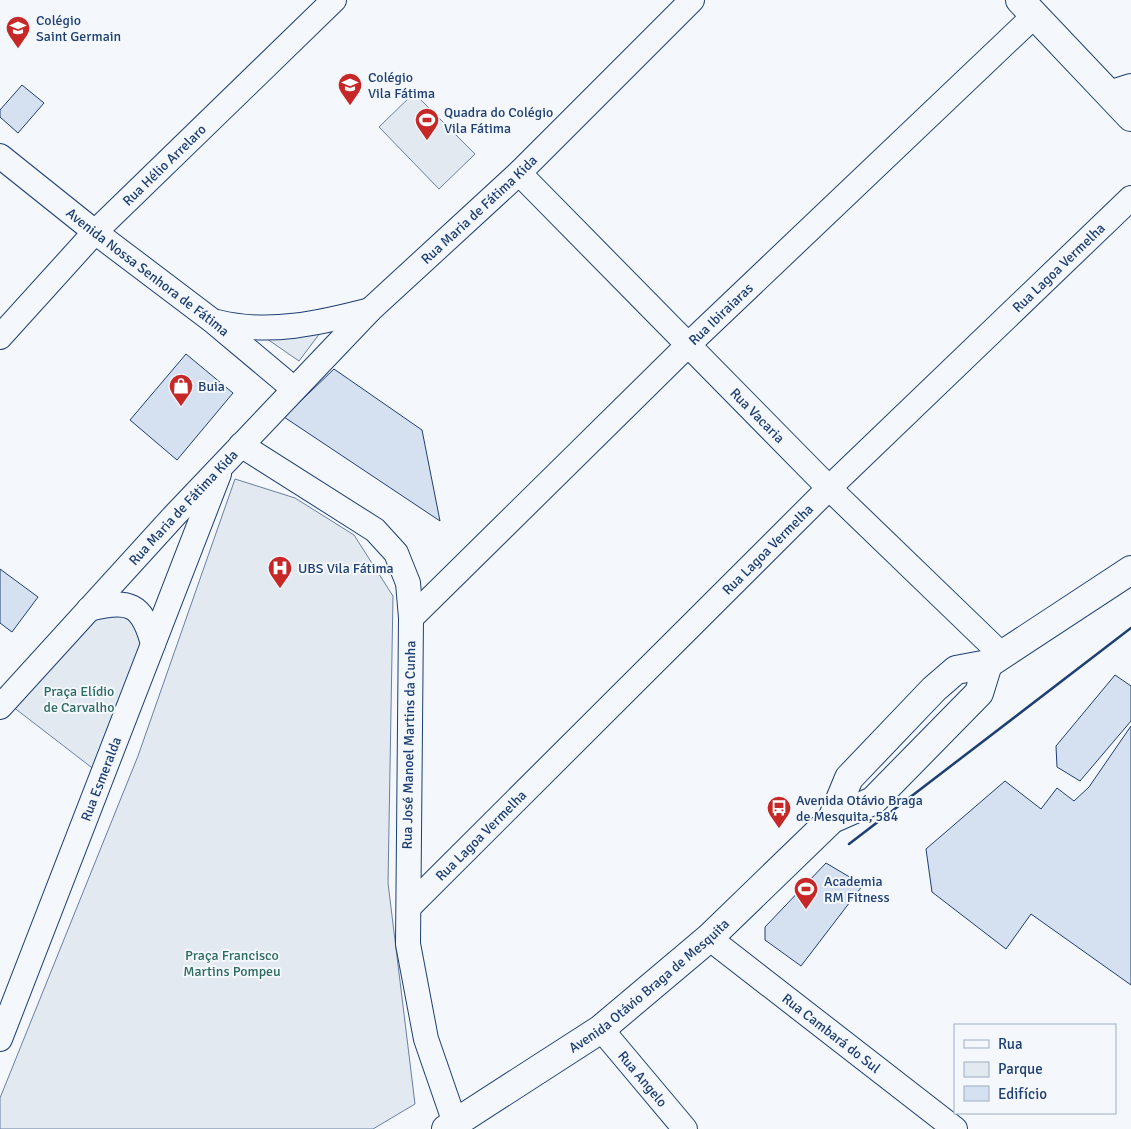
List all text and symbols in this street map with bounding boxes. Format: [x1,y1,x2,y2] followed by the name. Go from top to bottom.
[36,12,121,45] place label: Colégio Saint Germain
[5,15,31,49] school or university icon: Colégio Saint Germain
[368,69,435,102] place label: Colégio Vila Fátima
[337,72,363,106] school or university icon: Colégio Vila Fátima
[444,104,553,137] place label: Quadra do Colégio Vila Fátima
[414,107,440,141] sports icon: Quadra do Colégio Vila Fátima
[119,121,209,209] street label: Rua Hélio Arrelaro
[417,152,540,267] street label: Rua Maria de Fátima Kida
[63,204,233,340] street label: Avenida Nossa Senhora de Fátima
[1009,219,1108,316] street label: Rua Lagoa Vermelha
[685,279,756,349] street label: Rua Ibiraiaras
[168,373,194,407] shop icon: Buia
[198,378,225,395] place label: Buia
[727,384,788,446] street label: Rua Vacaria
[125,446,241,569] street label: Rua Maria de Fátima Kida
[718,500,817,598] street label: Rua Lagoa Vermelha
[267,555,293,589] hospital icon: UBS Vila Fátima
[298,560,394,577] place label: UBS Vila Fátima
[399,641,419,849] street label: Rua José Manoel Martins da Cunha
[44,683,115,716] park label: Praça Elídio de Carvalho
[77,734,125,823] street label: Rua Esmeralda
[432,786,530,884] street label: Rua Lagoa Vermelha
[796,792,923,825] place label: Avenida Otávio Braga de Mesquita, 584
[766,795,792,829] bus stop icon: Avenida Otávio Braga de Mesquita, 584
[824,873,890,906] place label: Academia RM Fitness
[793,876,819,910] sports icon: Academia RM Fitness
[565,915,733,1056] street label: Avenida Otávio Braga de Mesquita
[183,947,281,980] park label: Praça Francisco Martins Pompeu
[779,990,884,1076] street label: Rua Cambará do Sul
[954,1024,1116,1114] legend
[998,1035,1023,1053] text: Rua
[614,1047,671,1110] street label: Rua Angelo
[998,1060,1043,1078] text: Parque
[998,1085,1047,1103] text: Edifício

